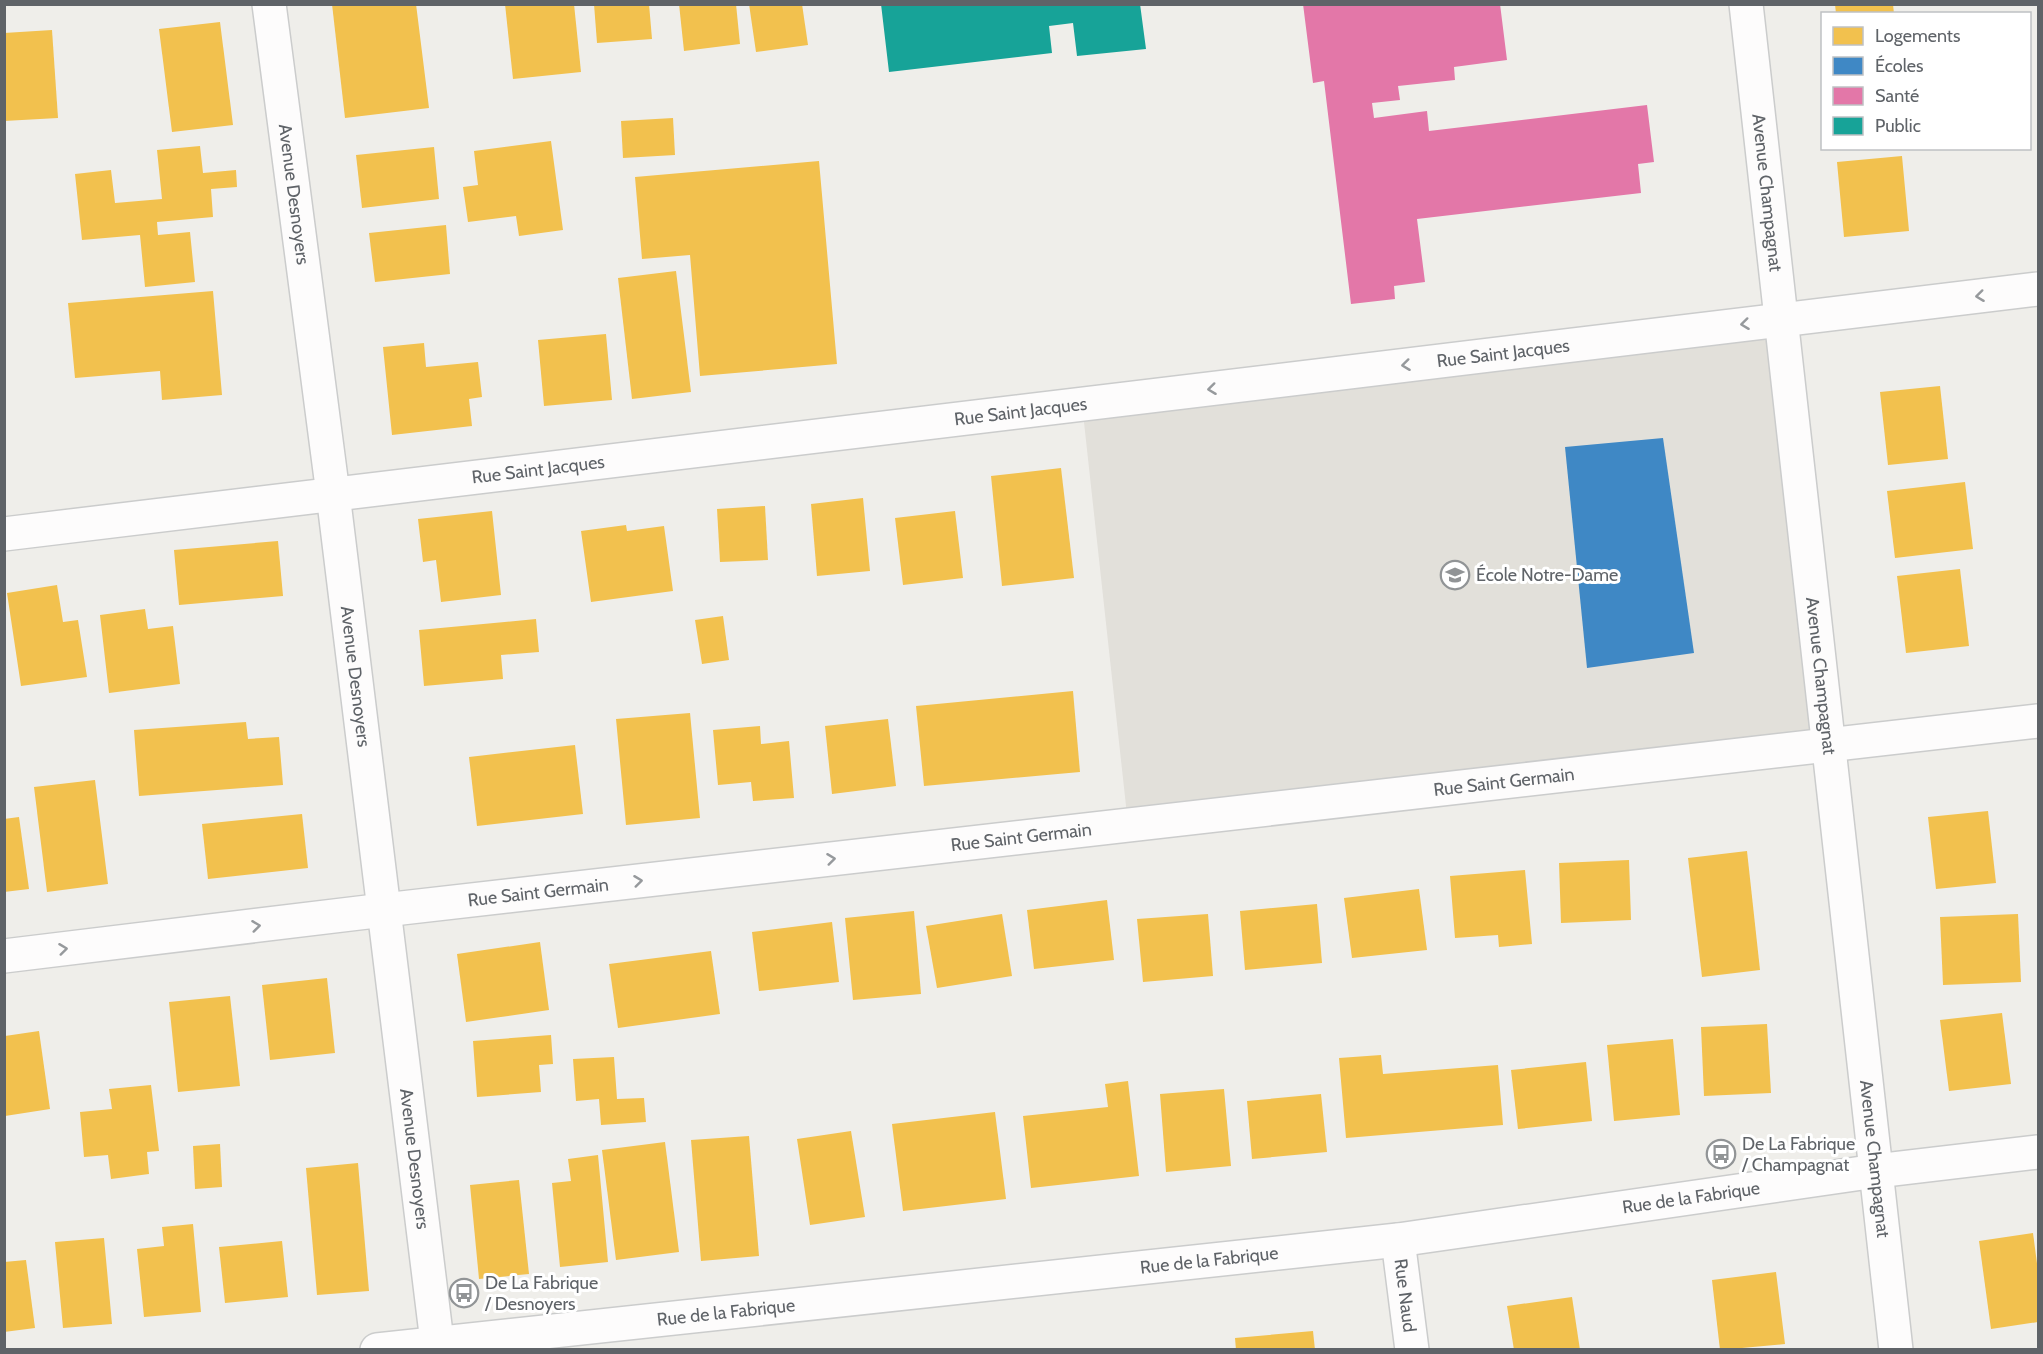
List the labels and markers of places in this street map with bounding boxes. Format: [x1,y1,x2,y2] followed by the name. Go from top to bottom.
[1439,559,1471,591] school or university icon: École Notre-Dame
[1476,564,1618,586] place label: École Notre-Dame
[1741,1133,1855,1176] place label: De La Fabrique / Champagnat
[1705,1138,1737,1170] bus stop icon: De La Fabrique / Champagnat
[484,1272,598,1315] place label: De La Fabrique / Desnoyers
[448,1277,480,1309] bus stop icon: De La Fabrique / Desnoyers

